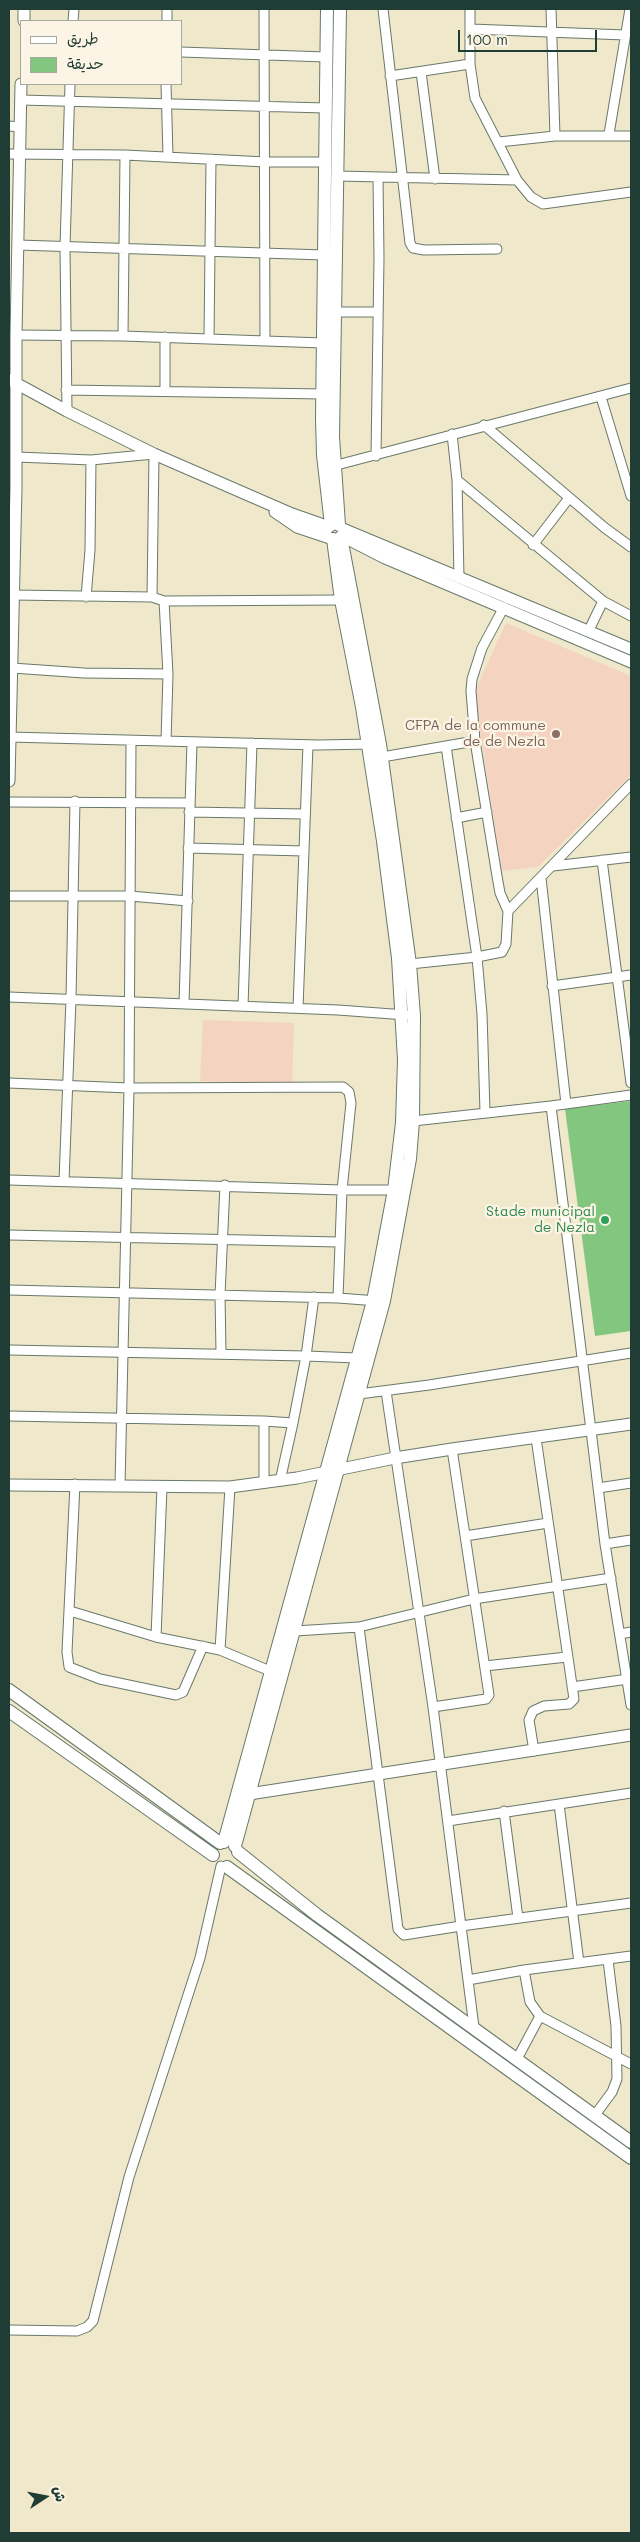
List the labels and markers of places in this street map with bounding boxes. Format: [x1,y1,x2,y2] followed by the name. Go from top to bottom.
[405,718,546,750] place label: CFPA de la commune de de Nezla
[550,728,562,740] marker: CFPA de la commune de de Nezla
[486,1204,595,1236] place label: Stade municipal de Nezla
[599,1214,611,1226] marker: Stade municipal de Nezla

